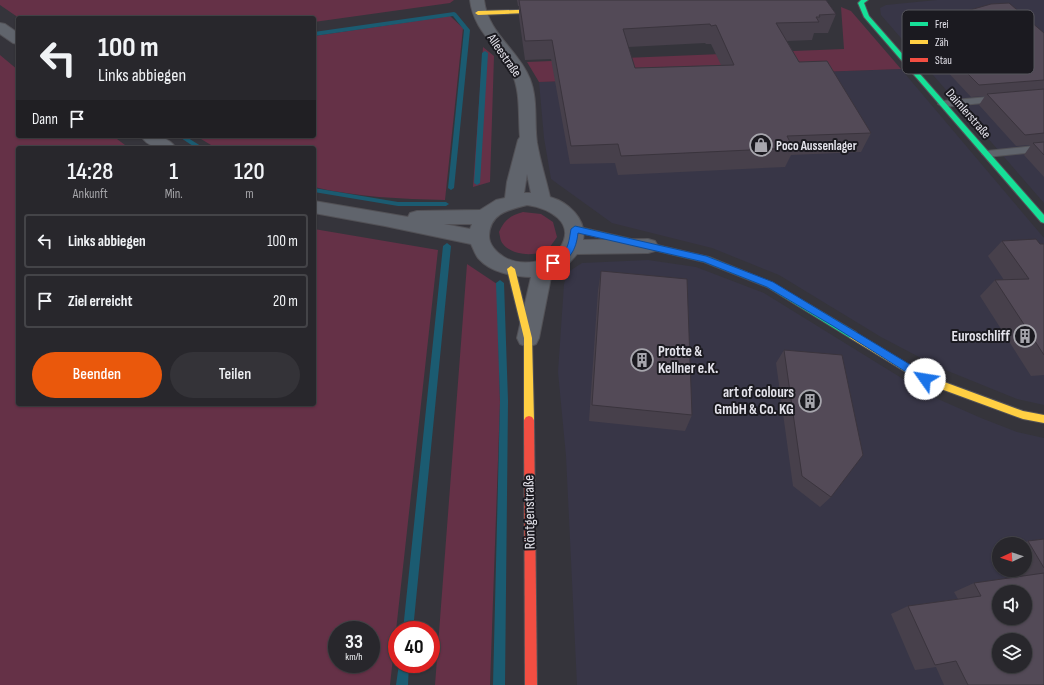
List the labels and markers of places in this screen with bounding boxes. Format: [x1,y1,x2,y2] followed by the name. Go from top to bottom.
[748,132,774,158] shop icon: Poco Aussenlager
[776,138,857,154] place label: Poco Aussenlager
[536,246,570,280] pin
[1012,323,1038,349] building icon: Euroschliff
[951,327,1011,346] place label: Euroschliff
[658,342,718,378] place label: Protte & Kellner e.K.
[629,347,655,373] building icon: Protte & Kellner e.K.
[714,383,794,419] place label: art of colours GmbH & Co. KG
[797,388,823,414] building icon: art of colours GmbH & Co. KG

